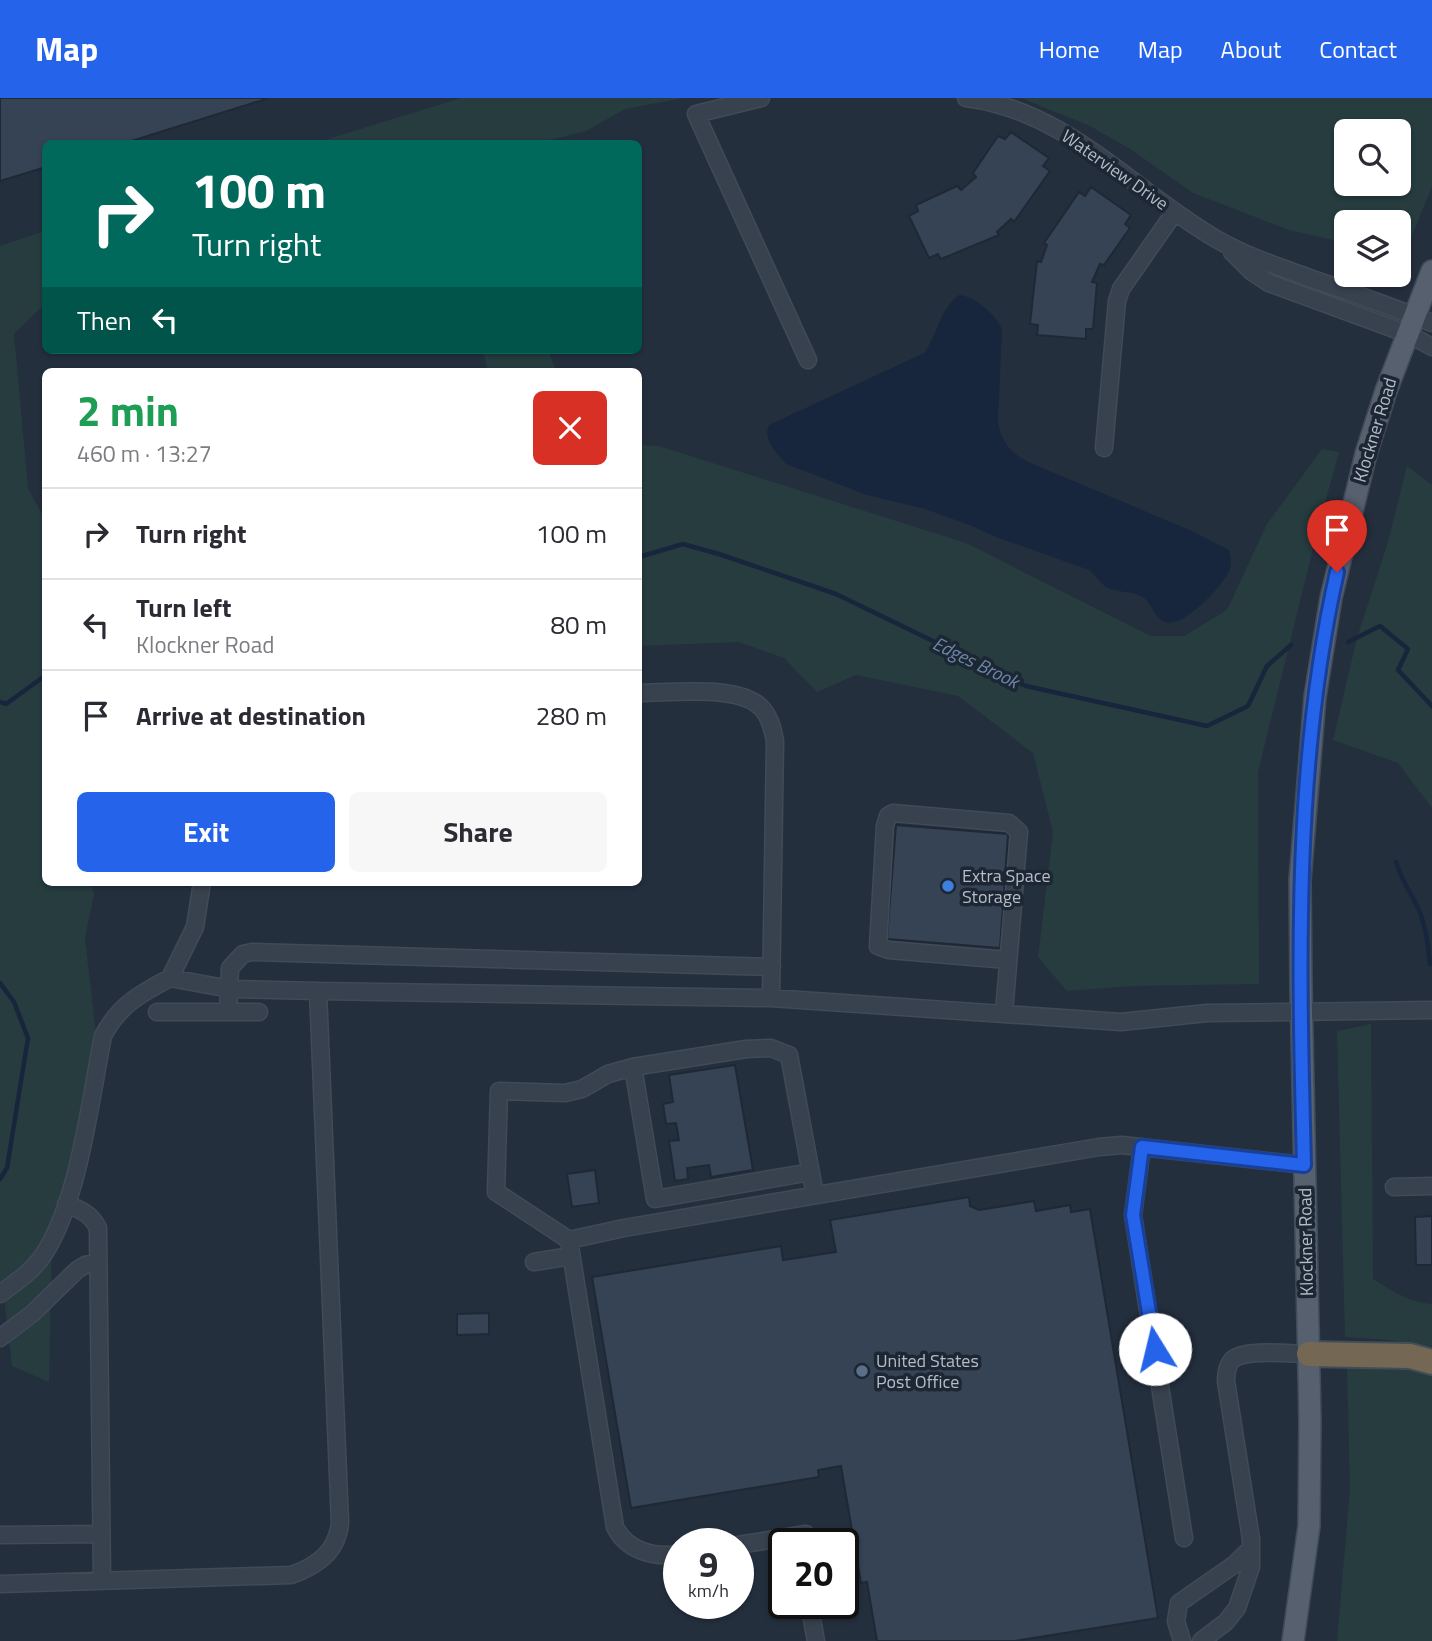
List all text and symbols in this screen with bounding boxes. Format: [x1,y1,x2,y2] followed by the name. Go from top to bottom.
[35,24,98,74] text: Map
[1039,31,1100,67] text: Home
[1138,31,1183,67] text: Map
[1221,31,1281,67] text: About
[1319,31,1397,67] text: Contact
[1334,119,1411,287] map controls
[1334,119,1411,196] button: search
[1056,123,1174,216] street label: Waterview Drive
[192,152,326,227] text: 100 m
[77,168,168,259] icon: right
[1334,210,1411,287] button: layers
[192,220,321,268] text: Turn right
[77,301,132,340] text: Then
[146,301,184,339] icon: left
[1346,374,1403,486] street label: Klockner Road
[77,378,179,442] text: 2 min
[533,391,607,465] button: close
[77,436,212,471] text: 460 m · 13:27
[1307,500,1367,572] pin
[1318,511,1356,549] icon: arrive
[136,514,247,553] text: Turn right
[536,514,607,553] text: 100 m
[77,515,115,553] icon: right
[136,588,231,627] text: Turn left
[550,605,607,644] text: 80 m
[77,606,115,644] icon: left
[136,627,274,662] text: Klockner Road
[928,628,1027,696] water label: Edges Brook
[136,696,366,735] text: Arrive at destination
[536,696,607,735] text: 280 m
[77,697,115,735] icon: arrive
[77,792,335,872] button: Exit
[349,792,607,872] button: Share
[962,862,1051,910] place label: Extra Space Storage
[940,878,956,894] marker: Extra Space Storage
[1291,1188,1320,1296] street label: Klockner Road
[1118,1312,1192,1386] position arrow
[876,1347,979,1395] place label: United States Post Office
[854,1363,870,1379] marker: United States Post Office
[768,1528,859,1619] speed limit sign: 20
[699,1537,718,1591] text: 9
[688,1577,729,1604] text: km/h

